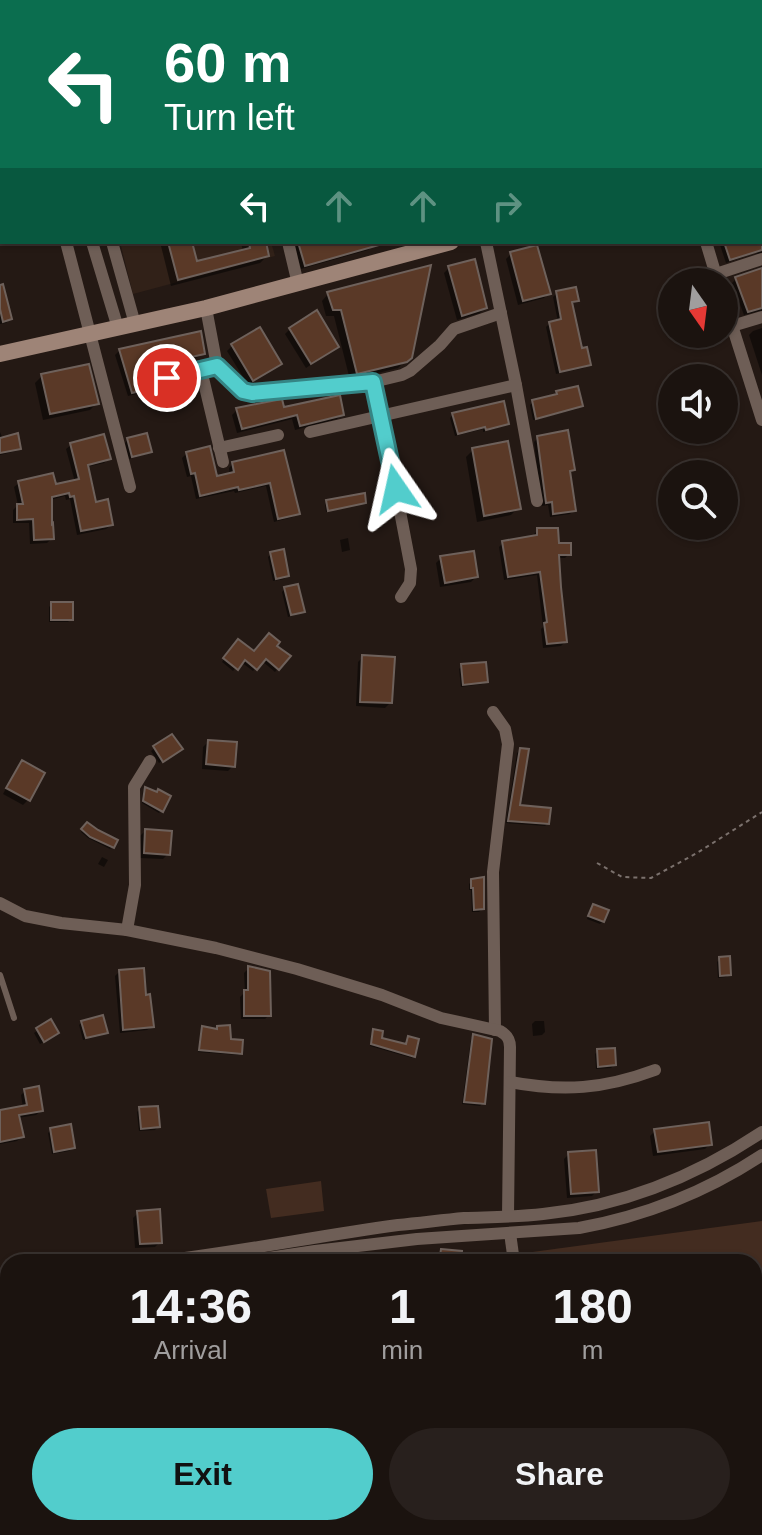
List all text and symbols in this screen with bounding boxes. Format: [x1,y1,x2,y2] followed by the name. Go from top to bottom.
[164,31,292,94] text: 60 m
[32,32,136,136] icon: left
[164,97,295,138] text: Turn left
[233,184,277,228] icon: left
[317,184,361,228] icon: ahead
[401,184,445,228] icon: ahead
[485,184,529,228] icon: right
[658,268,738,348] north arrow
[658,268,738,540] map controls
[133,344,201,412] pin
[145,356,189,400] icon: arrive
[658,364,738,444] button: sound
[354,447,438,531] position arrow
[658,460,738,540] button: search
[129,1280,252,1333] text: 14:36
[389,1280,416,1333] text: 1
[553,1280,633,1333] text: 180
[154,1335,228,1365] text: Arrival
[381,1335,423,1365] text: min
[582,1335,603,1365] text: m
[32,1428,373,1520] button: Exit
[389,1428,730,1520] button: Share

